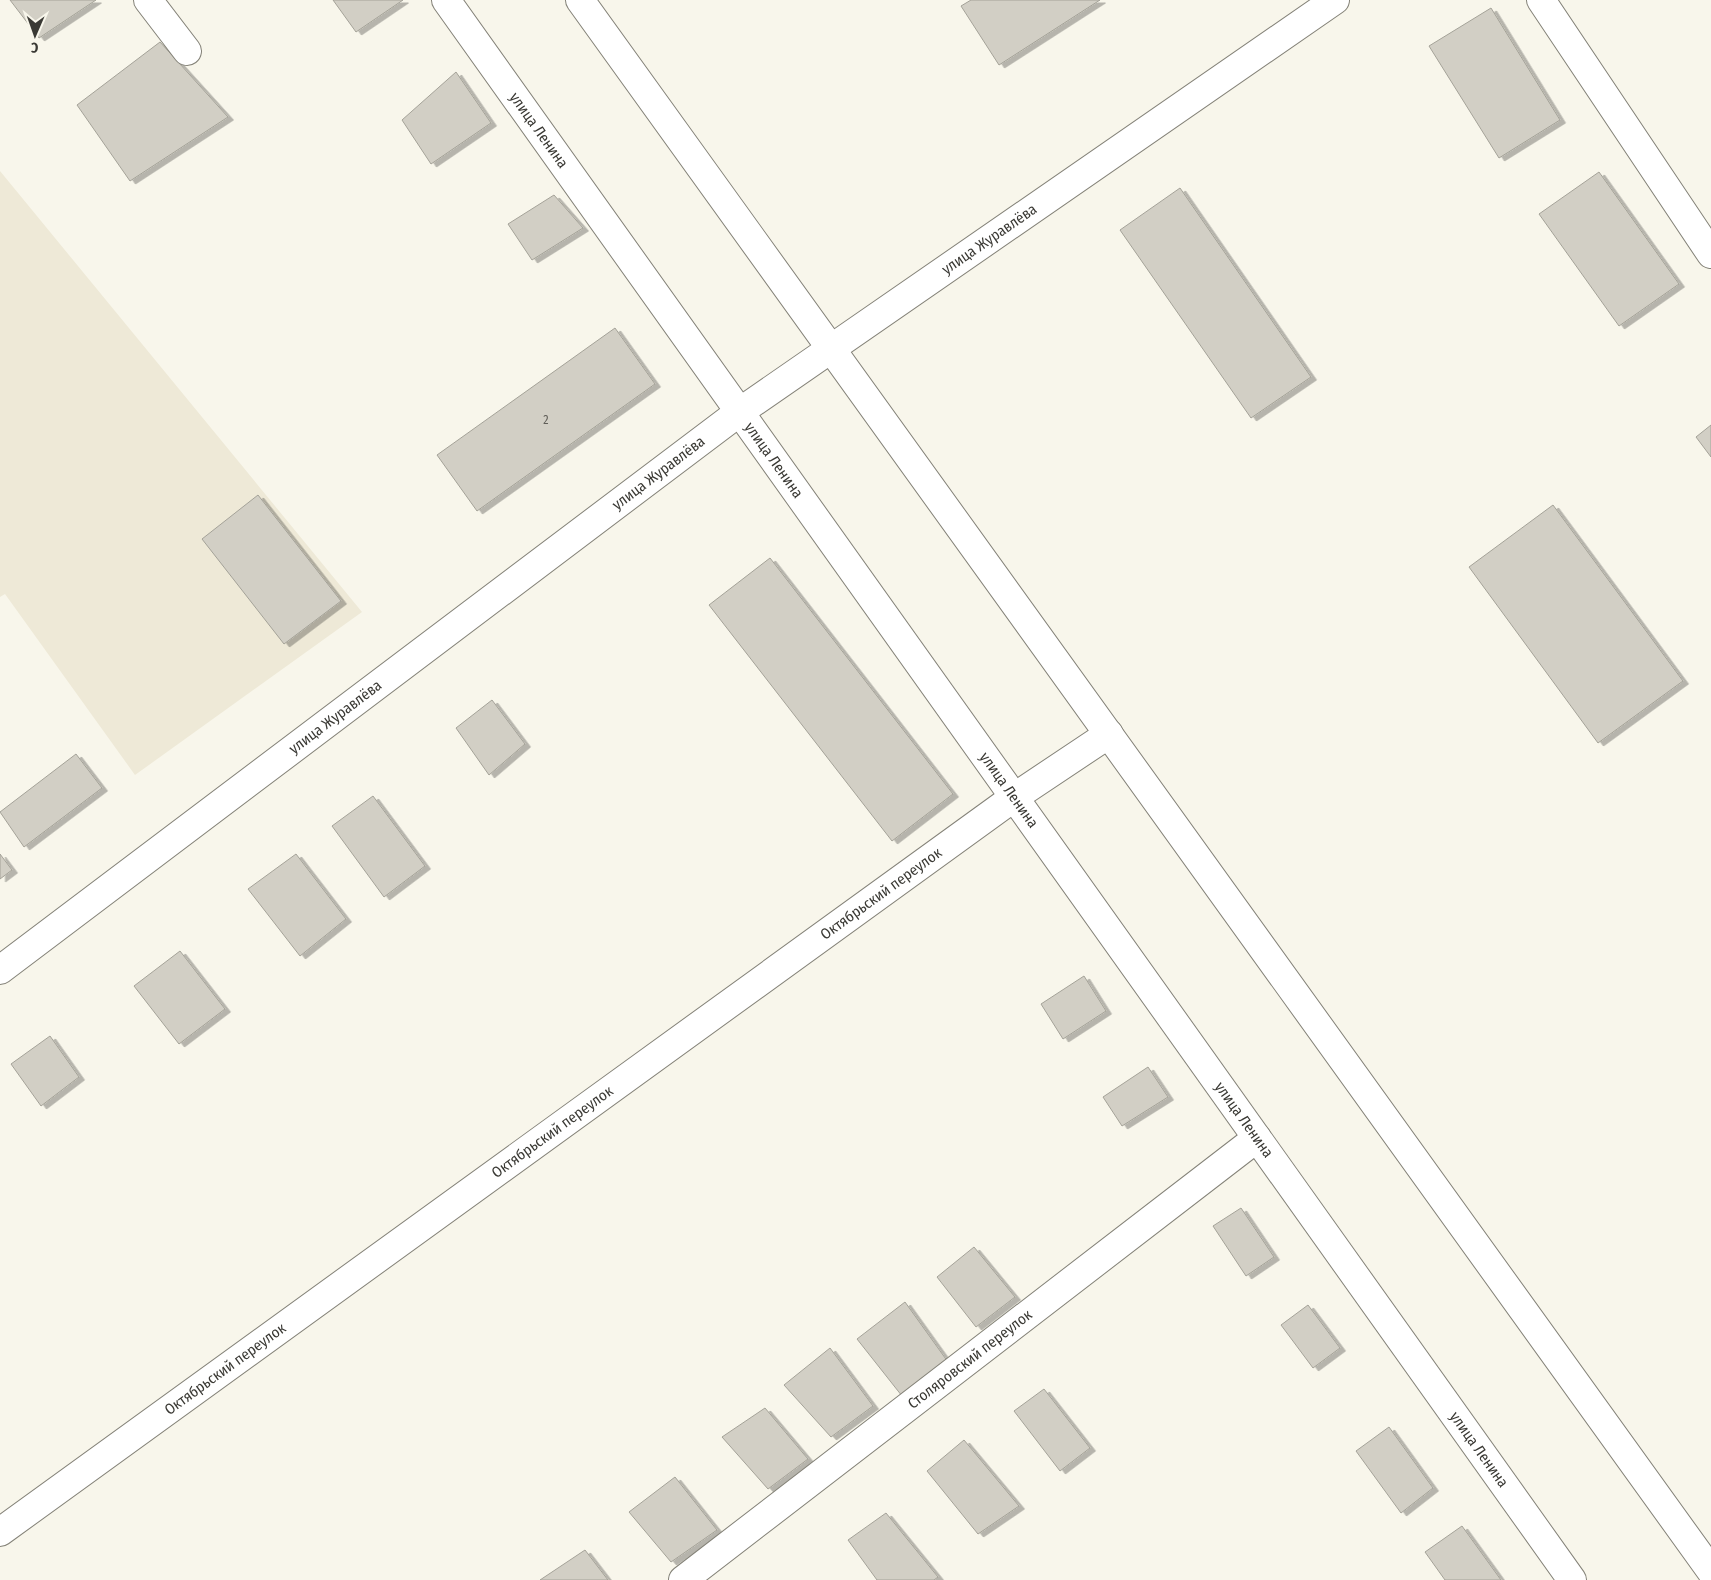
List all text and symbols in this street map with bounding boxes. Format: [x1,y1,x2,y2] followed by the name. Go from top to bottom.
[10,10,60,60] north arrow
[30,39,39,56] text: С
[506,89,572,172] street label: улица Ленина
[938,200,1040,278] street label: улица Журавлёва
[543,413,549,427] house number: 2
[741,419,807,501] street label: улица Ленина
[609,432,708,514] street label: улица Журавлёва
[285,676,385,758] street label: улица Журавлёва
[976,749,1042,831] street label: улица Ленина
[817,844,945,944] street label: Октябрьский переулок
[1211,1078,1277,1161] street label: улица Ленина
[488,1082,616,1182] street label: Октябрьский переулок
[904,1306,1035,1413] street label: Столяровский переулок
[161,1319,289,1419] street label: Октябрьский переулок
[1446,1408,1512,1491] street label: улица Ленина

